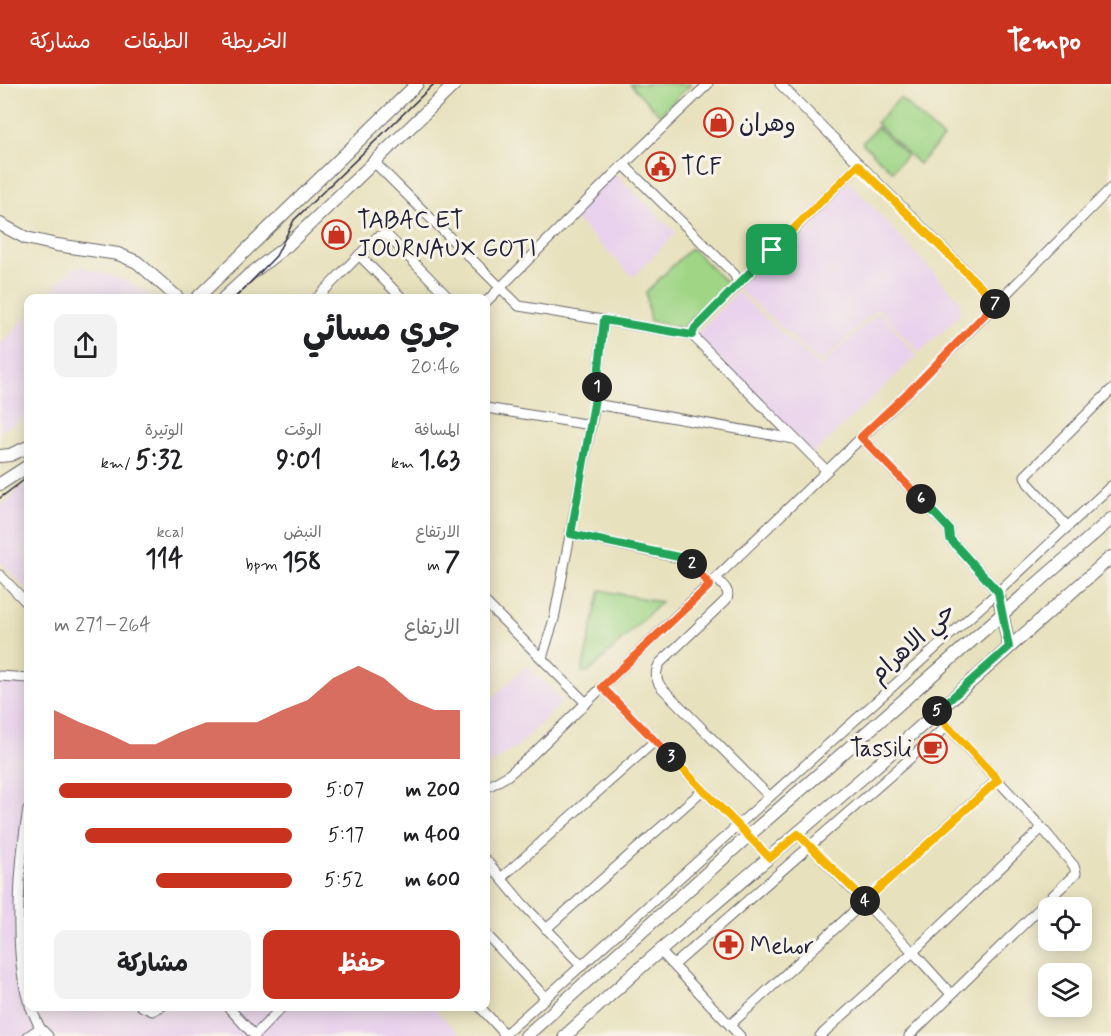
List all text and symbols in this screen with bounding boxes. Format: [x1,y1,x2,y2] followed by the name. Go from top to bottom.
[1007,24,1081,61] text: Tempo
[30,28,91,56] text: مشاركة
[124,28,189,56] text: الطبقات
[222,28,287,56] text: الخريطة
[702,107,734,139] shop icon: وهران
[739,109,796,140] place label: وهران
[644,150,676,182] public building icon: TCF
[681,152,722,183] place label: TCF
[357,206,537,265] place label: TABAC ET JOURNAUX GOTI
[320,218,352,250] shop icon: TABAC ET JOURNAUX GOTI
[746,224,797,275] pin
[755,233,788,266] icon: arrive
[980,289,1010,319] pin: 7
[990,293,1000,314] text: 7
[303,309,460,353] text: جري مسائي
[54,314,117,377] button: share
[411,354,460,381] text: 20:46
[582,372,612,402] pin: 1
[593,376,601,397] text: 1
[145,420,183,441] text: الوتيرة
[284,420,322,441] text: الوقت
[414,420,460,441] text: المسافة
[135,444,183,478] text: 5:32
[276,444,322,478] text: 9:01
[419,444,460,478] text: 1.63
[101,453,135,474] text: /km
[391,453,419,474] text: km
[906,484,936,514] pin: 6
[917,488,925,509] text: 6
[156,522,183,543] text: kcal
[283,522,322,543] text: النبض
[415,522,460,543] text: الارتفاع
[145,543,183,577] text: 114
[282,546,322,580] text: 158
[444,546,460,580] text: 7
[677,549,707,579] pin: 2
[688,553,696,574] text: 2
[246,555,282,576] text: bpm
[427,555,444,576] text: m
[863,596,965,693] street label: حي الاهرام
[54,612,151,639] text: 264–271 m
[404,615,460,642] text: الارتفاع
[922,696,952,726] pin: 5
[932,700,942,721] text: 5
[917,732,949,764] cafe icon: Tassili
[849,734,912,765] place label: Tassili
[656,742,686,772] pin: 3
[667,746,675,767] text: 3
[325,777,364,804] text: 5:07
[405,777,460,804] text: 200 m
[328,822,364,849] text: 5:17
[404,822,460,849] text: 400 m
[324,867,364,894] text: 5:52
[405,867,460,894] text: 600 m
[850,886,880,916] pin: 4
[860,890,870,911] text: 4
[1038,897,1092,1017] map controls
[1038,897,1092,951] button: locate
[713,929,745,961] pharmacy icon: Mehor
[54,930,251,999] button: مشاركة
[263,930,460,999] button: حفظ
[750,931,814,962] place label: Mehor
[1038,963,1092,1017] button: layers

